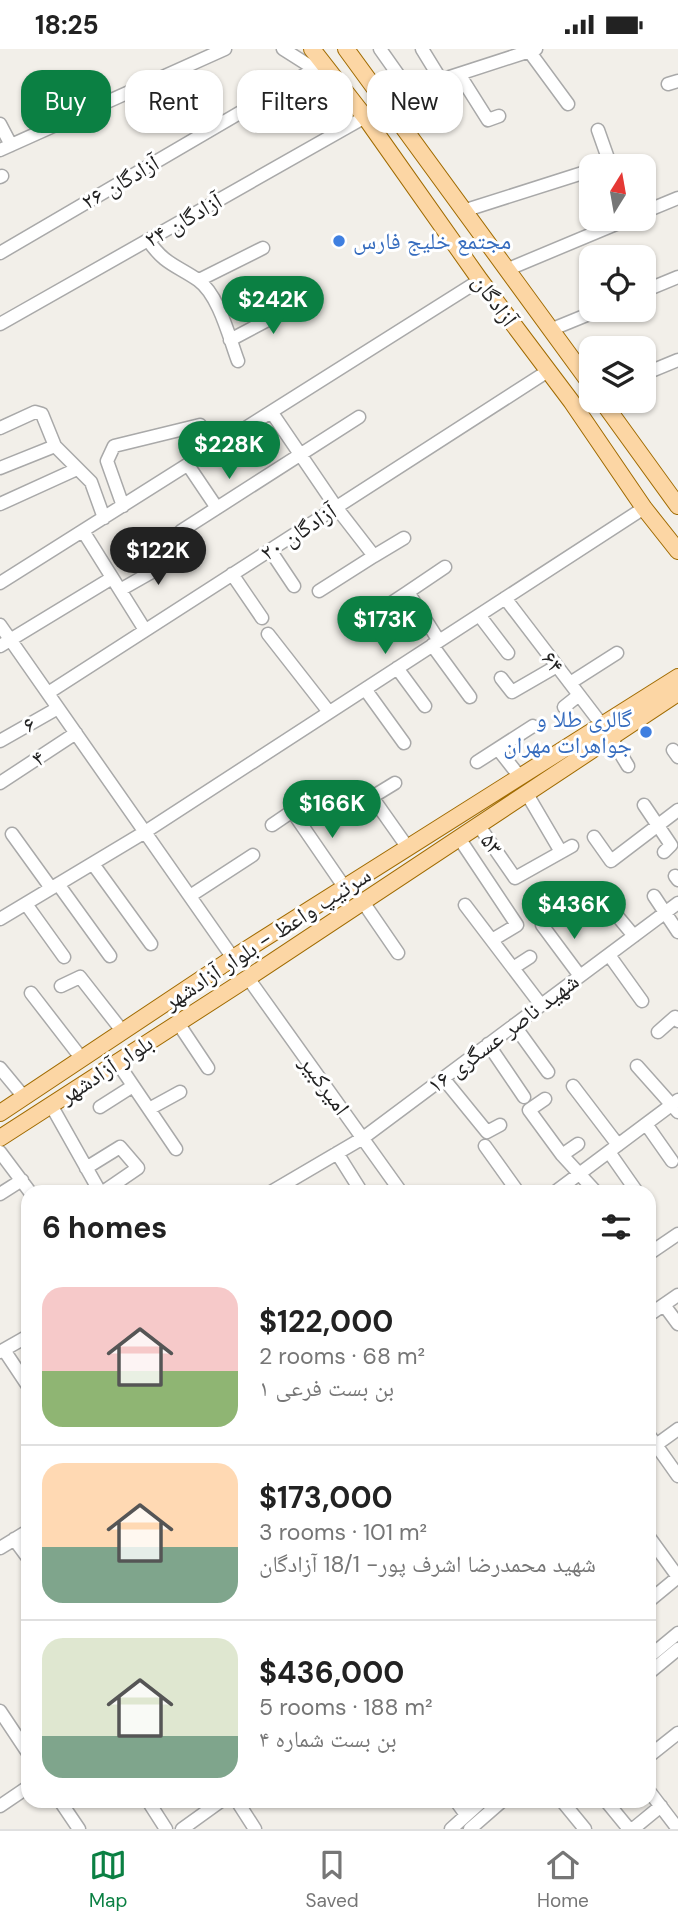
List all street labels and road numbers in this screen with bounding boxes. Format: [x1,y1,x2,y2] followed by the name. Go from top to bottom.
[76,147,165,216] street label: ۲۶ آزادگان
[139,185,228,254] street label: ۲۴ آزادگان
[466,268,525,333] street label: آزادگان
[254,496,343,568] street label: ۲۰ آزادگان
[535,645,571,679] street label: ۶۴
[17,708,41,740] street label: ۶
[25,743,51,773] street label: ۴
[474,827,510,861] street label: ۵۳
[157,860,376,1017] street label: سرتیپ واعظ - بلوار آزادشهر
[421,966,585,1100] street label: ۱۶ شهید ناصر عسگری
[53,1028,159,1111] street label: بلوار آزادشهر
[292,1048,357,1121] street label: امیرکبیر

